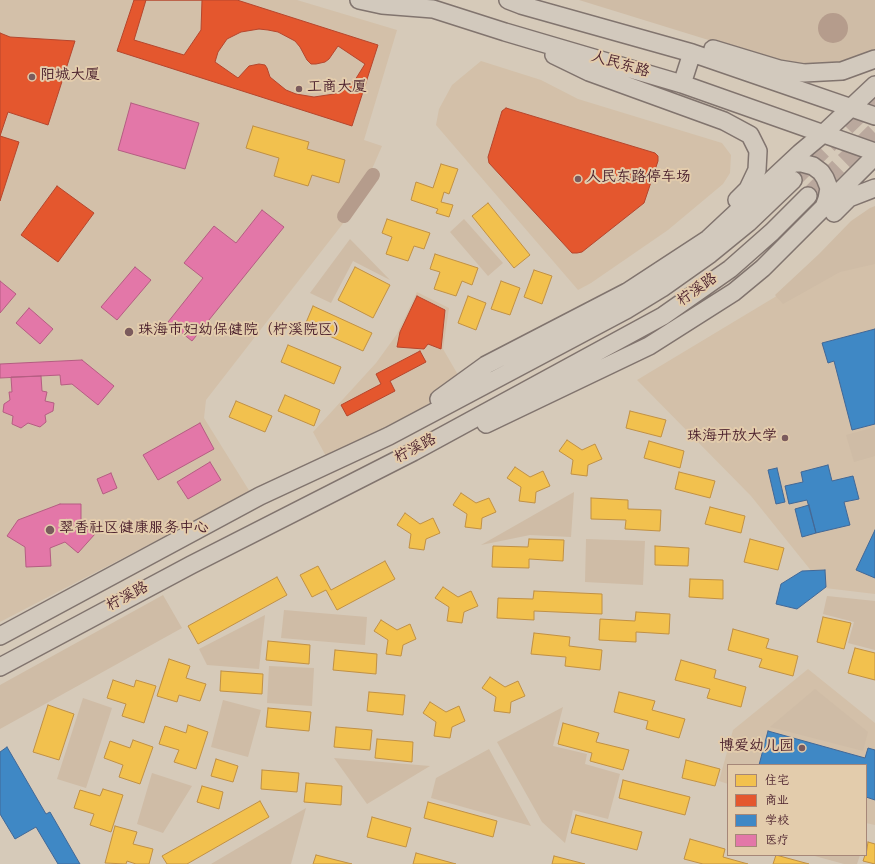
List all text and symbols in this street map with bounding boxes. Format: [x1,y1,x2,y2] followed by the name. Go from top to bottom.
[589,49,651,83] street label: 人民东路
[40,68,100,86] place label: 阳城大厦
[27,72,37,82] marker: 阳城大厦
[307,80,367,98] place label: 工商大厦
[294,84,304,94] marker: 工商大厦
[586,170,691,188] place label: 人民东路停车场
[573,174,583,184] marker: 人民东路停车场
[674,271,722,311] street label: 柠溪路
[138,323,348,341] place label: 珠海市妇幼保健院（柠溪院区）
[123,326,135,338] marker: 珠海市妇幼保健院（柠溪院区）
[687,429,777,447] place label: 珠海开放大学
[392,431,440,469] street label: 柠溪路
[780,433,790,443] marker: 珠海开放大学
[59,521,209,539] place label: 翠香社区健康服务中心
[44,524,56,536] marker: 翠香社区健康服务中心
[104,579,152,617] street label: 柠溪路
[719,739,794,757] place label: 博爱幼儿园
[797,743,807,753] marker: 博爱幼儿园
[727,764,867,856] legend
[765,775,789,789] text: 住宅
[765,795,789,809] text: 商业
[765,815,789,829] text: 学校
[765,835,789,849] text: 医疗

